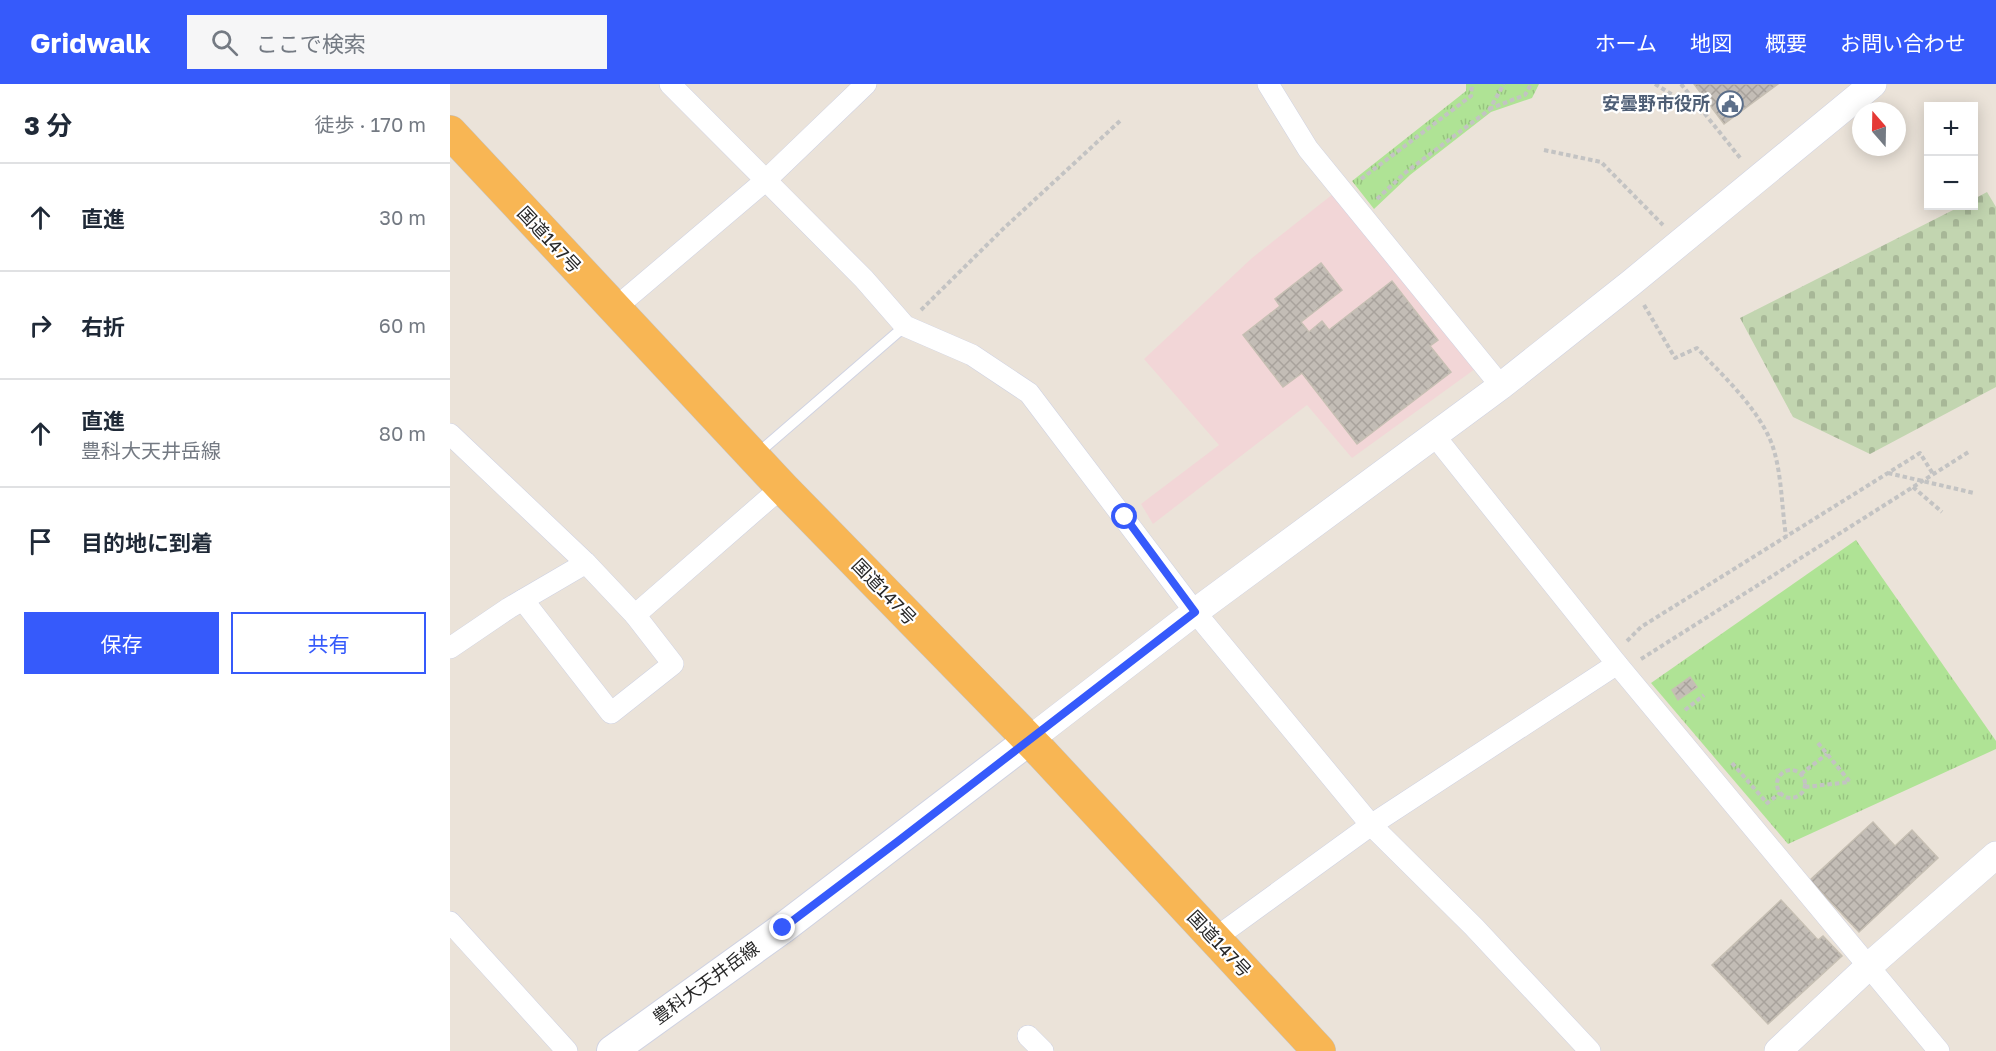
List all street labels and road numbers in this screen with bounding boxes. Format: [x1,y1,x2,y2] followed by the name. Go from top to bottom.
[513,201,586,277] street label: 国道147号
[848,554,922,629] street label: 国道147号
[1183,905,1256,981] street label: 国道147号
[648,936,763,1028] street label: 豊科大天井岳線

